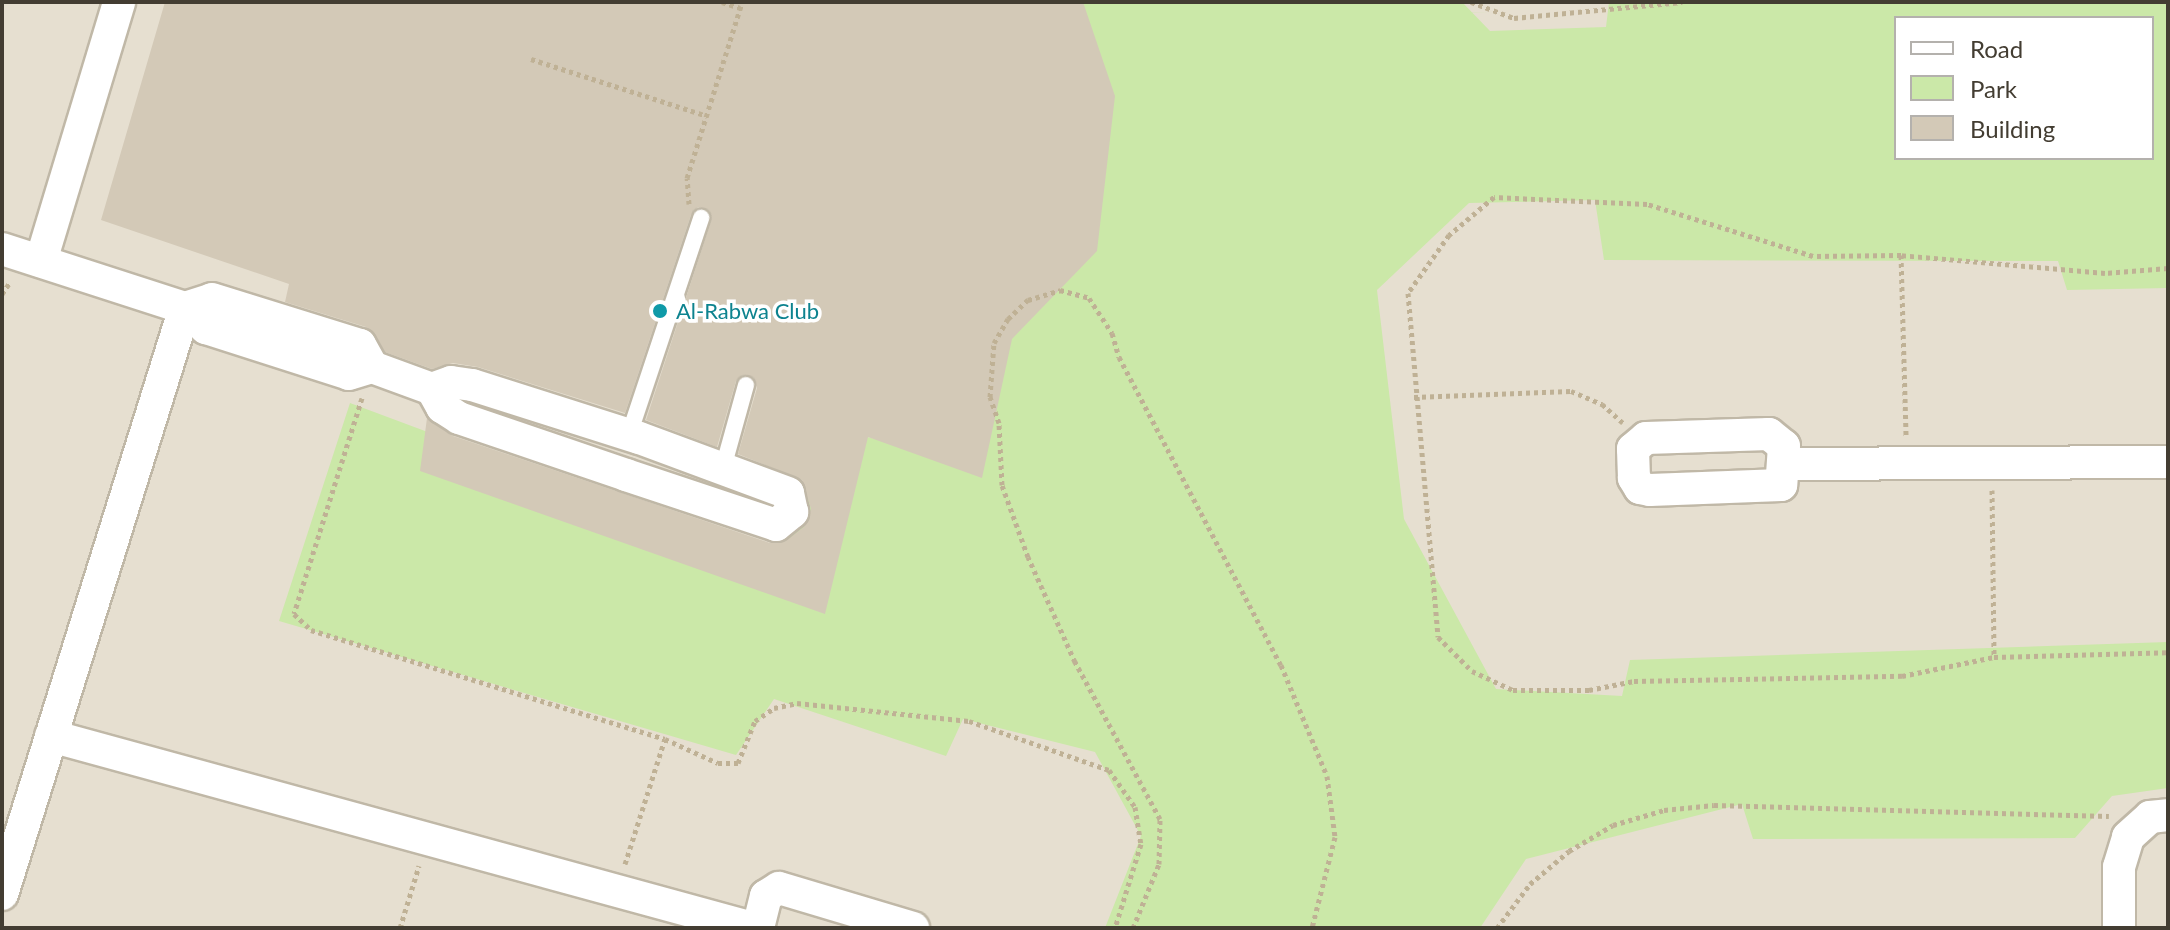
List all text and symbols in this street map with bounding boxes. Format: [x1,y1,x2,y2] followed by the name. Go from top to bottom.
[1894,16,2154,160] legend
[1970,34,2023,63] text: Road
[1970,74,2017,103] text: Park
[1970,114,2055,143] text: Building
[676,298,819,324] place label: Al-Rabwa Club
[651,302,669,320] marker: Al-Rabwa Club

